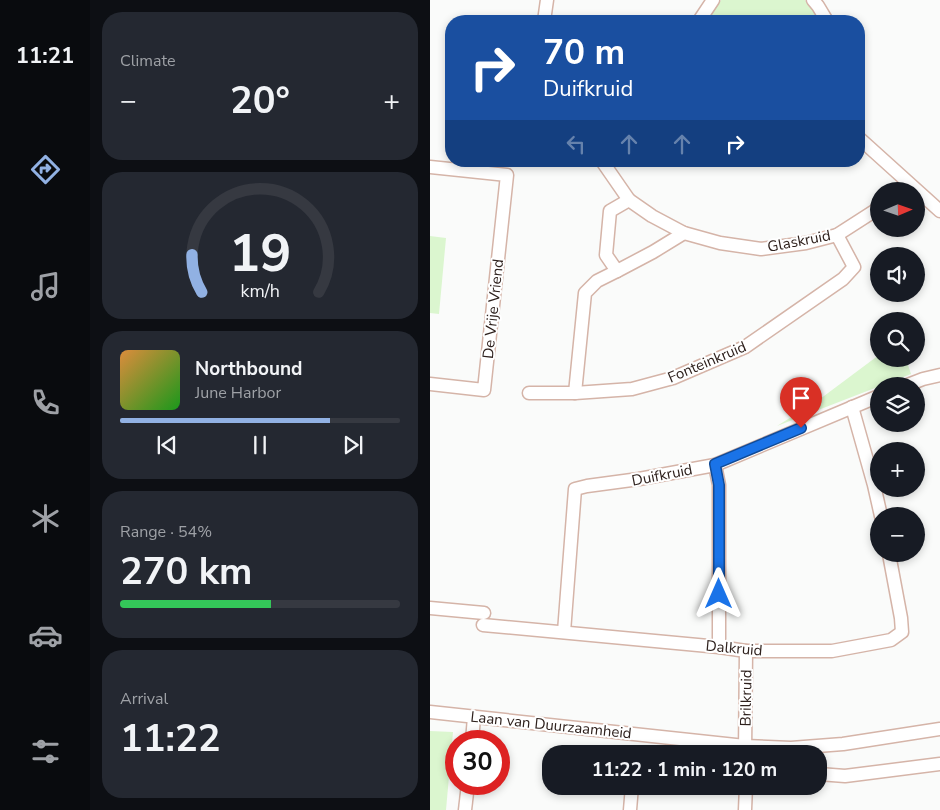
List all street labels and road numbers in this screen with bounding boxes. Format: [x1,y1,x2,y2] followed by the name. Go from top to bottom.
[766,225,832,257] street label: Glaskruid
[478,258,508,360] street label: De Vrije Vriend
[665,336,749,388] street label: Fonteinkruid
[630,459,694,491] street label: Duifkruid
[705,636,763,660] street label: Dalkruid
[736,669,756,727] street label: Brilkruid
[469,707,633,743] street label: Laan van Duurzaamheid

